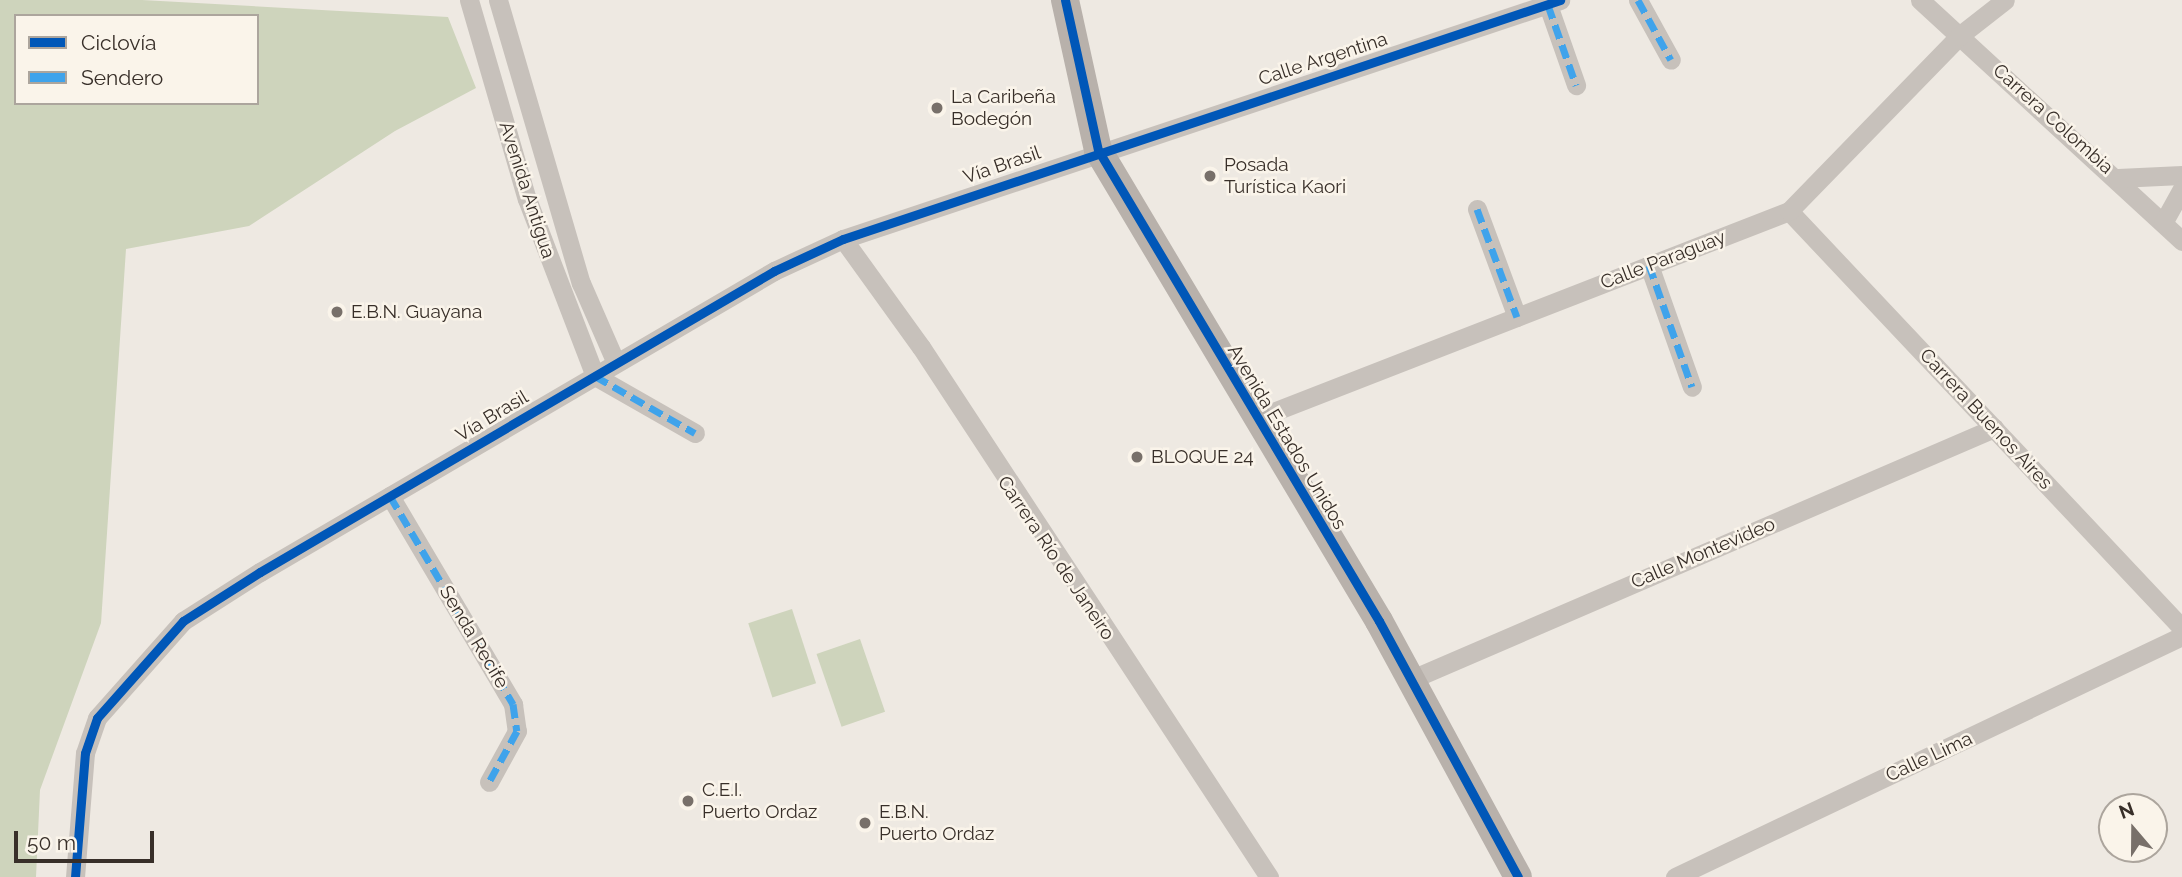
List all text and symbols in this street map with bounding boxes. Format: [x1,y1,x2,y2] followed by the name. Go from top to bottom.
[14,14,259,105] legend
[1255,27,1391,91] street label: Calle Argentina
[81,30,157,55] text: Ciclovía
[1988,59,2118,179] street label: Carrera Colombia
[81,65,163,90] text: Sendero
[951,86,1056,130] place label: La Caribeña Bodegón
[929,100,945,116] marker: La Caribeña Bodegón
[494,118,560,262] street label: Avenida Antigua
[960,141,1044,189] street label: Vía Brasil
[1224,154,1346,198] place label: Posada Turística Kaori
[1202,168,1218,184] marker: Posada Turística Kaori
[1597,226,1729,294] street label: Calle Paraguay
[351,301,482,323] place label: E.B.N. Guayana
[329,304,345,320] marker: E.B.N. Guayana
[1223,340,1351,534] street label: Avenida Estados Unidos
[1915,344,2057,494] street label: Carrera Buenos Aires
[452,386,532,446] street label: Vía Brasil
[1151,446,1254,468] place label: BLOQUE 24
[1129,449,1145,465] marker: BLOQUE 24
[993,472,1119,644] street label: Carrera Río de Janeiro
[1628,512,1778,594] street label: Calle Montevideo
[434,582,514,692] street label: Senda Recife
[1882,727,1976,787] street label: Calle Lima
[702,779,817,823] place label: C.E.I. Puerto Ordaz
[680,793,696,809] marker: C.E.I. Puerto Ordaz
[2098,793,2168,863] north arrow
[2116,797,2137,823] text: N
[879,801,994,845] place label: E.B.N. Puerto Ordaz
[857,815,873,831] marker: E.B.N. Puerto Ordaz
[18,818,158,862] scale bar
[27,830,76,855] text: 50 m

